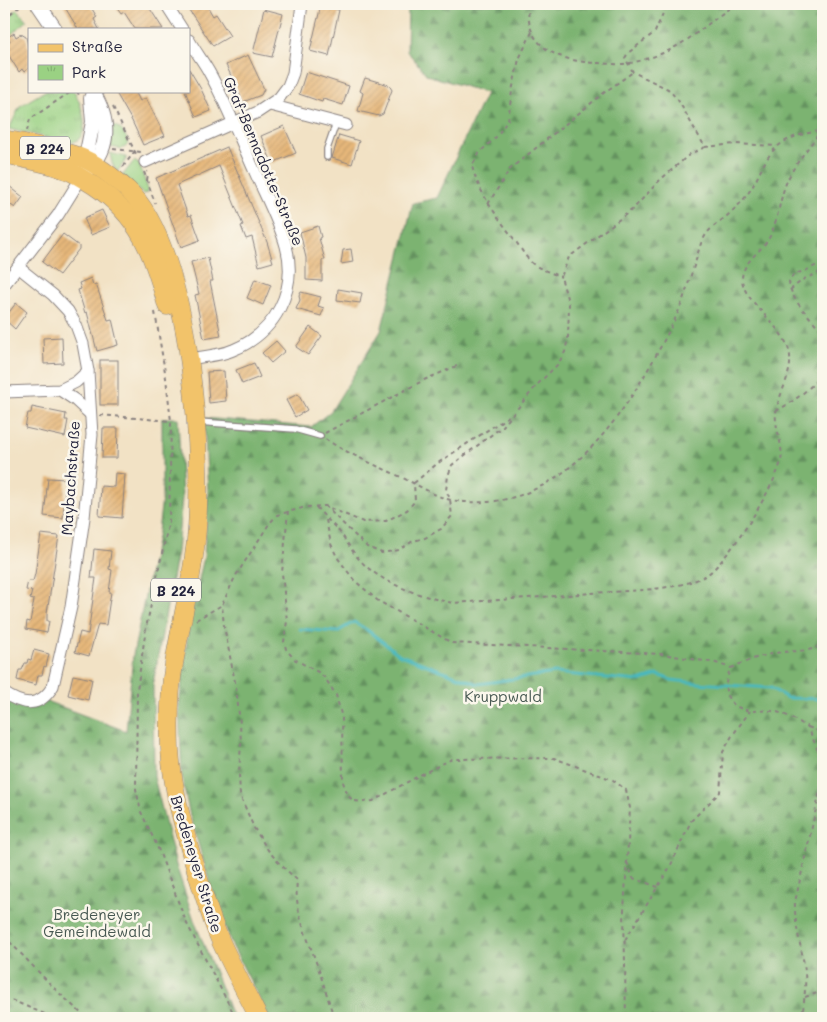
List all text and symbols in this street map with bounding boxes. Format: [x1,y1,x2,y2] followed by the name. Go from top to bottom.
[28,28,190,92] legend
[72,36,123,56] text: Straße
[72,62,106,82] text: Park
[219,73,309,249] street label: Graf-Bernadotte-Straße
[20,136,70,160] road number: B 224
[56,420,84,536] street label: Maybachstraße
[151,578,201,602] road number: B 224
[464,686,542,706] park label: Kruppwald
[167,793,227,935] street label: Bredeneyer Straße
[43,904,151,941] park label: Bredeneyer Gemeindewald

